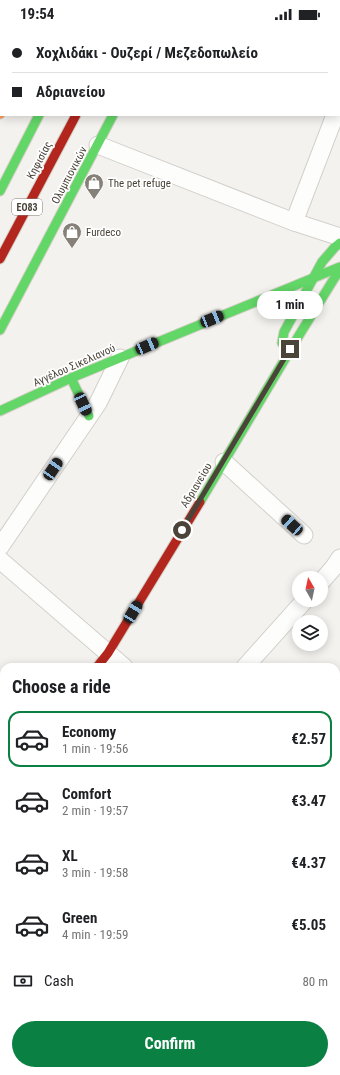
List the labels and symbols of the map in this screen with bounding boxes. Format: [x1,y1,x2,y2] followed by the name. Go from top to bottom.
[24,139,55,181] street label: Κηφισίας
[49,144,90,206] street label: Ολυμπιονικών
[83,172,105,200] shop icon: The pet refuge
[108,177,171,190] place label: The pet refuge
[12,199,42,215] road number: ΕΟ83
[61,221,83,249] shop icon: Furdeco
[86,226,121,239] place label: Furdeco
[257,291,323,319] callout: 1 min
[199,309,225,329] car
[134,336,160,356] car
[281,340,299,358] route end
[31,342,117,389] street label: Αγγέλου Σικελιανού
[72,391,94,417] car
[41,456,65,482] car
[178,460,215,510] street label: Αδριανείου
[279,513,305,537] car
[173,521,191,539] route start
[292,571,328,607] north arrow
[122,599,144,625] car

